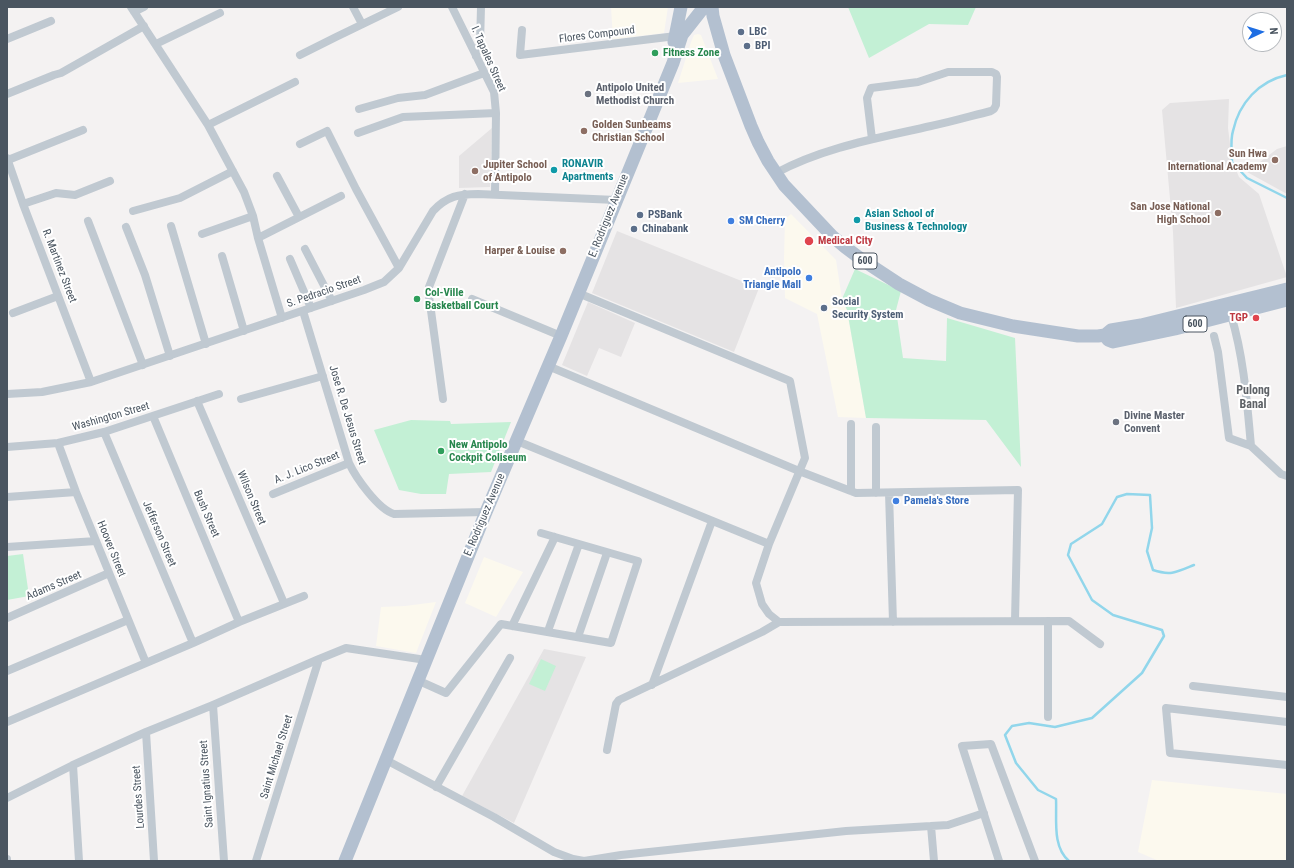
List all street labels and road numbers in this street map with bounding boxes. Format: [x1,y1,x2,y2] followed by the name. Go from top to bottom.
[468,24,508,94] street label: I. Tapales Street
[558,24,636,46] street label: Flores Compound
[586,172,632,260] street label: E. Rodriguez Avenue
[39,227,79,305] street label: R. Martinez Street
[853,253,877,269] road number: 600
[285,273,363,311] street label: S. Pedracio Street
[1183,316,1207,332] road number: 600
[326,364,368,466] street label: Jose R. De Jesus Street
[71,400,151,434] street label: Washington Street
[272,449,342,487] street label: A. J. Lico Street
[234,469,268,527] street label: Wilson Street
[462,472,508,558] street label: E. Rodriguez Avenue
[190,488,222,540] street label: Bush Street
[139,499,179,569] street label: Jefferson Street
[94,519,128,579] street label: Hoover Street
[24,568,84,604] street label: Adams Street
[258,713,296,801] street label: Saint Michael Street
[197,740,217,828] street label: Saint Ignatius Street
[130,765,148,829] street label: Lourdes Street

